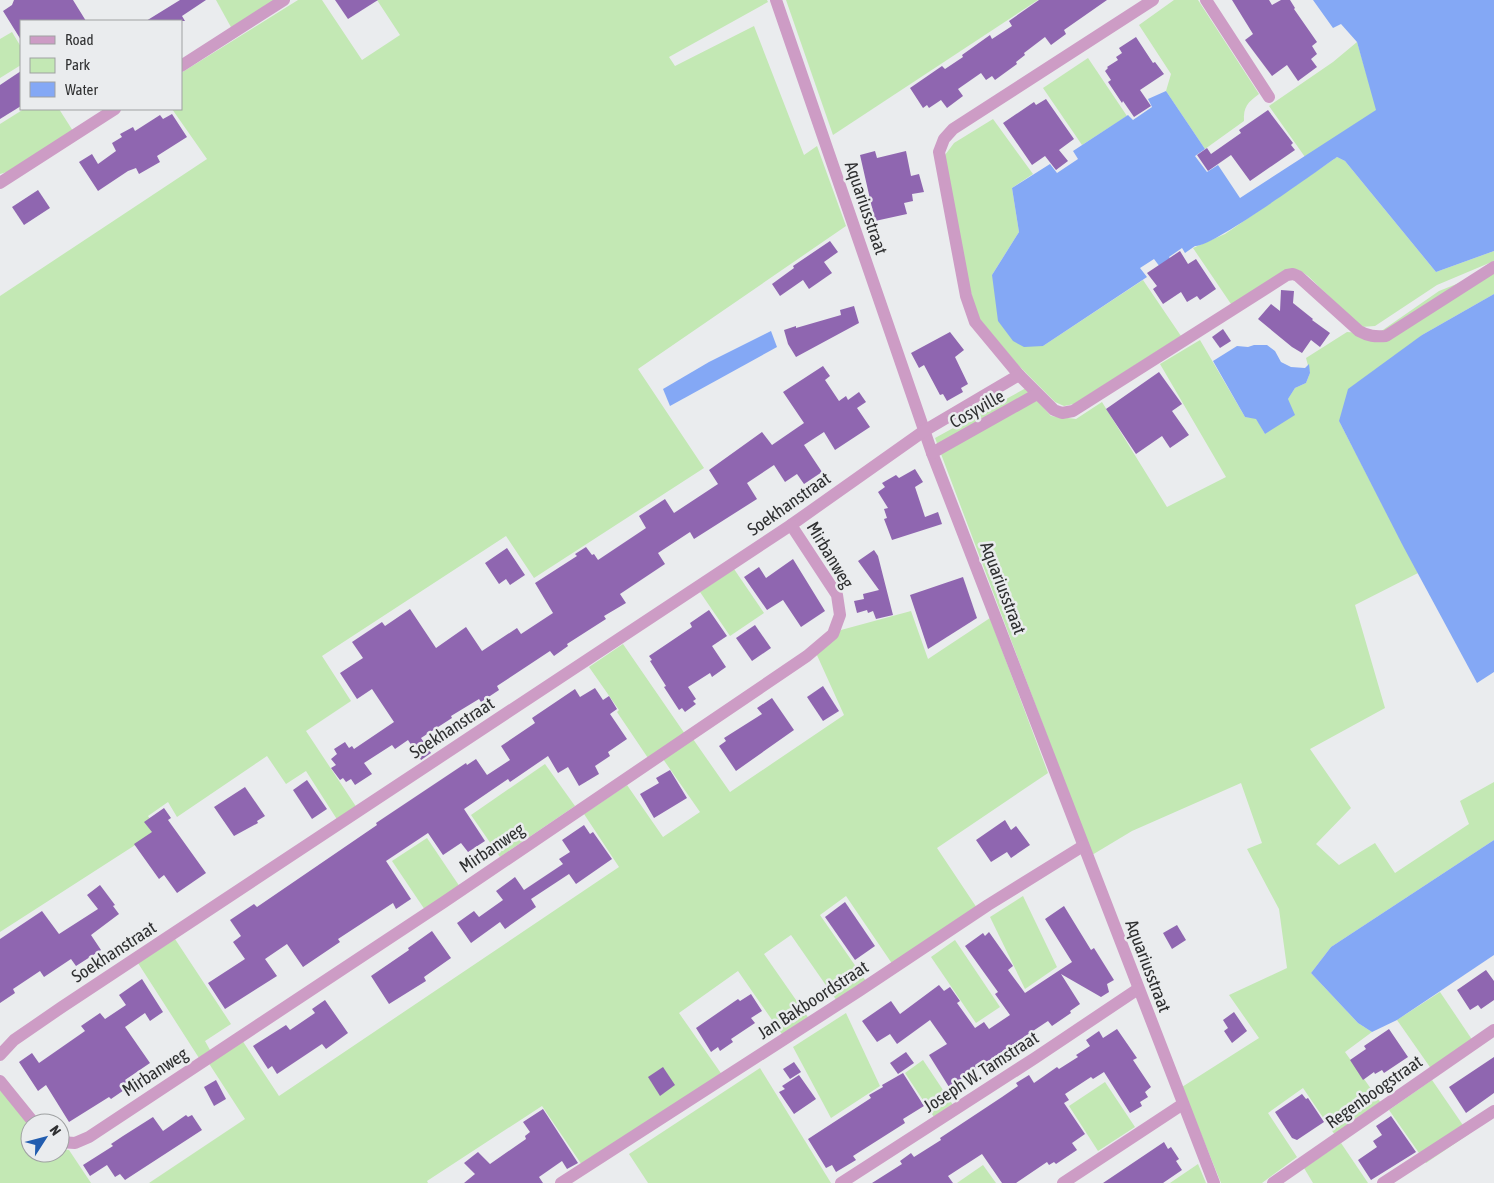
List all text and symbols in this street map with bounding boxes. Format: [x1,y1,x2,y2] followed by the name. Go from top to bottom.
[20,20,182,110] legend
[65,31,94,48] text: Road
[65,56,90,73] text: Park
[65,81,98,98] text: Water
[841,158,892,257] street label: Aquariusstraat
[946,385,1008,432] street label: Cosyville
[743,467,834,540] street label: Soekhanstraat
[802,518,859,592] street label: Mirbanweg
[976,539,1031,637] street label: Aquariusstraat
[406,693,498,763] street label: Soekhanstraat
[455,818,528,877] street label: Mirbanweg
[68,917,160,987] street label: Soekhanstraat
[1121,917,1176,1015] street label: Aquariusstraat
[753,956,872,1043] street label: Jan Bakboordstraat
[919,1027,1042,1117] street label: Joseph W. Tamstraat
[118,1043,192,1100] street label: Mirbanweg
[1321,1051,1426,1133] street label: Regenboogstraat
[20,1113,70,1163] north arrow
[47,1122,64,1138] text: N

